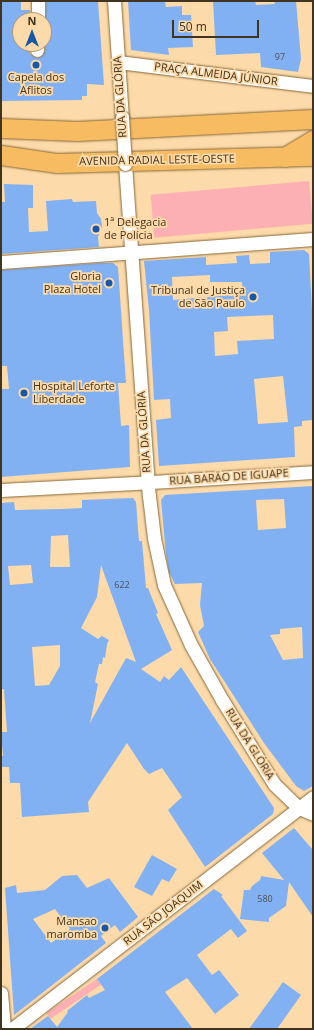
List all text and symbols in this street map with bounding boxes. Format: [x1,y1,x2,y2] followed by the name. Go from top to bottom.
[12,12,52,52] north arrow
[174,12,261,38] scale bar
[28,13,36,28] text: N
[179,18,207,35] text: 50 m
[275,52,285,62] house number: 97
[111,56,129,138] street label: RUA DA GLÓRIA
[31,60,41,70] marker: Capela dos Aflitos
[153,60,279,88] street label: PRAÇA ALMEIDA JÚNIOR
[8,71,64,97] place label: Capela dos Aflitos
[79,152,235,168] street label: AVENIDA RADIAL LESTE-OESTE
[104,216,166,242] place label: 1ª Delegacia de Polícia
[91,224,101,234] marker: 1ª Delegacia de Polícia
[44,270,101,296] place label: Gloria Plaza Hotel
[104,278,114,288] marker: Gloria Plaza Hotel
[151,284,245,310] place label: Tribunal de Justiça de São Paulo
[248,292,258,302] marker: Tribunal de Justiça de São Paulo
[33,380,115,406] place label: Hospital Leforte Liberdade
[18,387,30,399] marker: Hospital Leforte Liberdade
[135,391,153,473] street label: RUA DA GLÓRIA
[169,466,289,488] street label: RUA BARÃO DE IGUAPE
[114,580,130,590] house number: 622
[223,706,277,782] street label: RUA DA GLÓRIA
[121,878,205,948] street label: RUA SÃO JOAQUIM
[257,894,273,904] house number: 580
[47,915,97,941] place label: Mansao maromba
[100,923,110,933] marker: Mansao maromba

